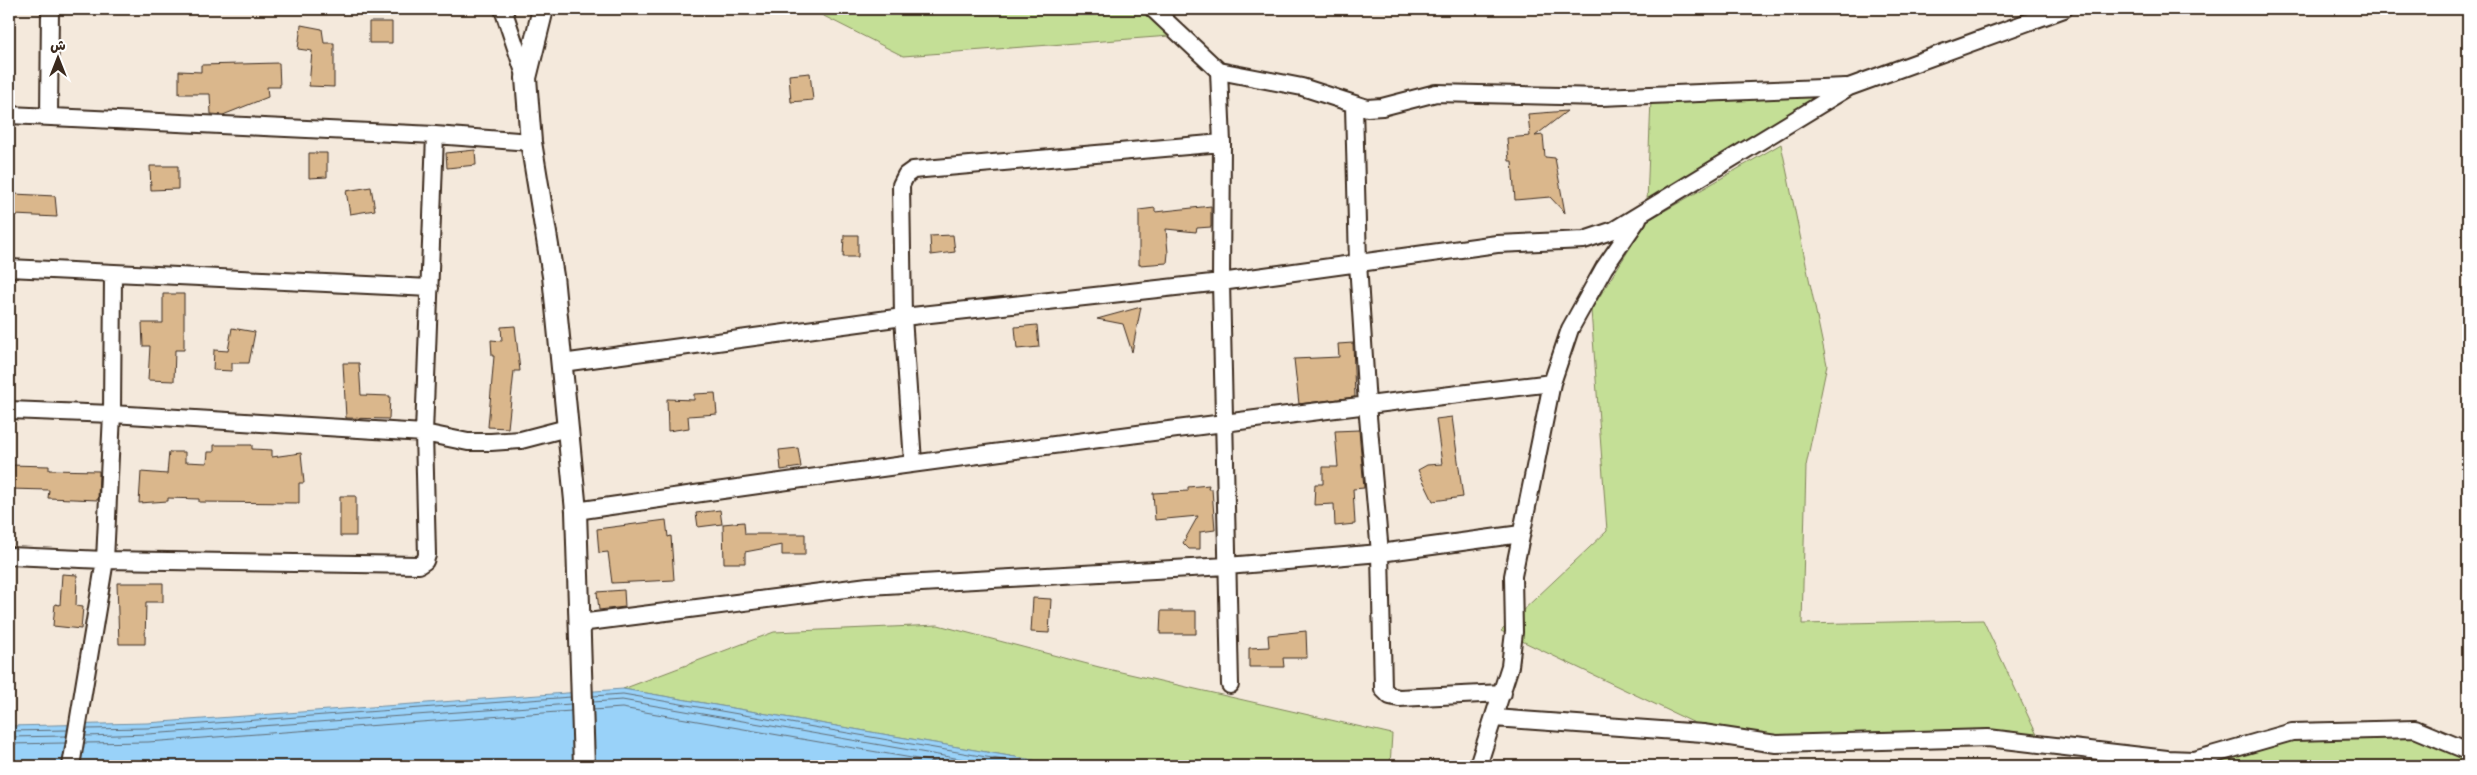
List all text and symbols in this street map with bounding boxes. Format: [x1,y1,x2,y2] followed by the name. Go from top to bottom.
[32,32,82,82] north arrow
[50,36,66,54] text: ش

